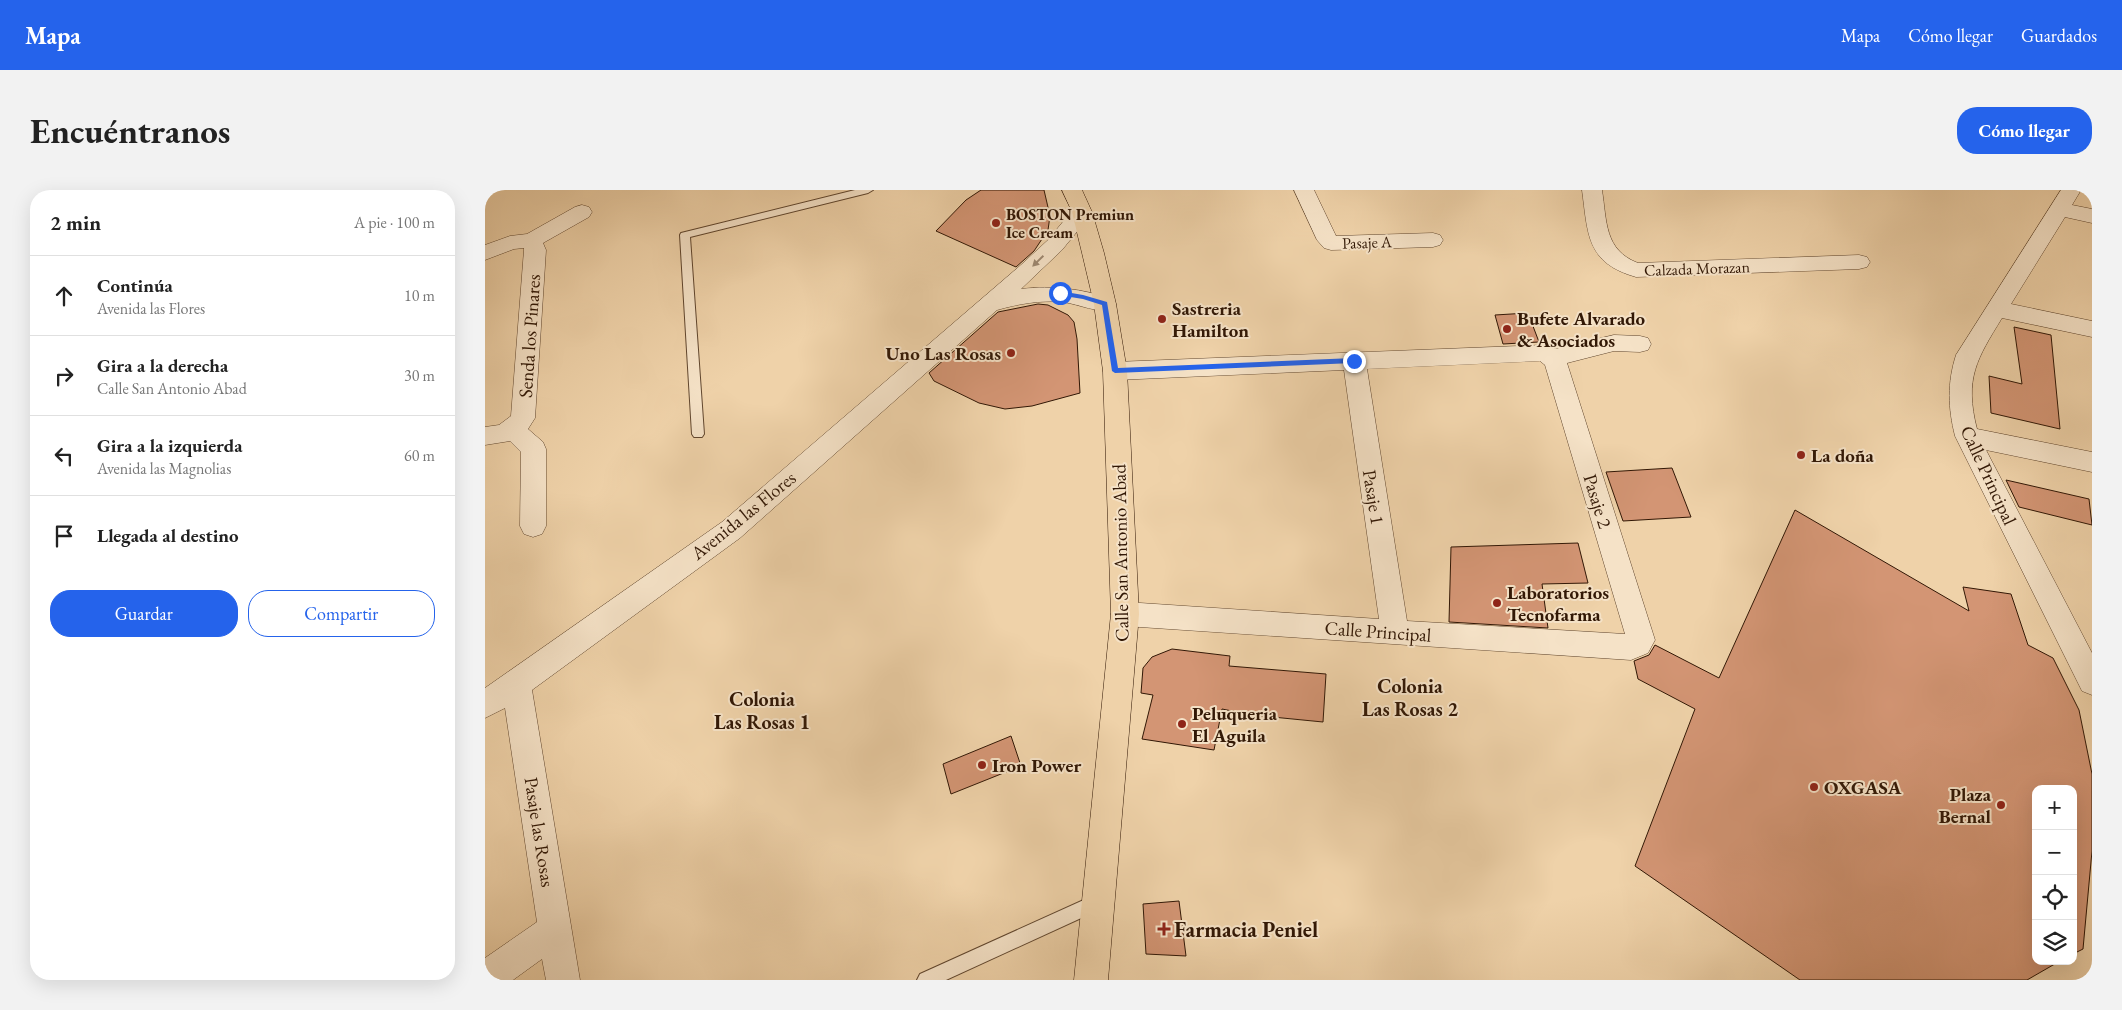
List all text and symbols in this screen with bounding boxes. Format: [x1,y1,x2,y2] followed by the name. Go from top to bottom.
[25,20,81,51] text: Mapa
[1841,24,1880,47] text: Mapa
[1908,24,1993,47] text: Cómo llegar
[2021,24,2097,47] text: Guardados
[1957,107,2092,154] button: Cómo llegar
[30,108,230,153] text: Encuéntranos
[1006,204,1134,243] place label: BOSTON Premiun Ice Cream
[50,209,101,236] text: 2 min
[354,212,435,233] text: A pie · 100 m
[990,217,1002,229] marker: BOSTON Premiun Ice Cream
[1342,231,1393,254] street label: Pasaje A
[1032,255,1044,267] one-way arrow
[1644,256,1751,281] street label: Calzada Morazan
[97,273,173,298] text: Continúa
[513,273,546,399] street label: Senda los Pinares
[50,282,78,310] icon: ahead
[1049,282,1072,305] route start
[404,285,435,306] text: 10 m
[1172,296,1249,343] place label: Sastreria Hamilton
[97,298,205,319] text: Avenida las Flores
[1517,306,1645,353] place label: Bufete Alvarado & Asociados
[1156,313,1168,325] marker: Sastreria Hamilton
[1501,323,1513,335] marker: Bufete Alvarado & Asociados
[885,341,1001,366] place label: Uno Las Rosas
[1005,347,1017,359] marker: Uno Las Rosas
[1343,350,1366,373] route end
[97,353,228,378] text: Gira a la derecha
[50,362,78,390] icon: right
[404,365,435,386] text: 30 m
[97,378,247,399] text: Calle San Antonio Abad
[1955,421,2023,529] street label: Calle Principal
[97,433,243,458] text: Gira a la izquierda
[50,442,78,470] icon: left
[1811,443,1874,468] place label: La doña
[404,445,435,466] text: 60 m
[1795,449,1807,461] marker: La doña
[97,458,231,479] text: Avenida las Magnolias
[1106,463,1135,642] street label: Calle San Antonio Abad
[685,465,801,566] street label: Avenida las Flores
[1357,468,1390,526] street label: Pasaje 1
[1577,471,1618,531] street label: Pasaje 2
[50,522,78,550] icon: arrive
[97,523,239,548] text: Llegada al destino
[1507,580,1609,627] place label: Laboratorios Tecnofarma
[50,590,238,637] button: Guardar
[248,590,435,637] button: Compartir
[1491,597,1503,609] marker: Laboratorios Tecnofarma
[1324,615,1433,648] street label: Calle Principal
[1362,673,1458,722] district label: Colonia Las Rosas 2
[714,686,810,735] district label: Colonia Las Rosas 1
[1192,701,1278,748] place label: Peluqueria El Aguila
[1176,718,1188,730] marker: Peluqueria El Aguila
[992,753,1081,778] place label: Iron Power
[976,759,988,771] marker: Iron Power
[518,775,561,889] street label: Pasaje las Rosas
[1824,775,1902,800] place label: OXGASA
[1808,781,1820,793] marker: OXGASA
[1939,782,1992,829] place label: Plaza Bernal
[2032,785,2077,965] map controls
[2032,785,2077,830] button: +
[1995,799,2007,811] marker: Plaza Bernal
[2032,830,2077,875] button: −
[2032,875,2077,920] button: locate
[1174,915,1318,944] place label: Farmacia Peniel
[2032,920,2077,965] button: layers
[1158,923,1170,935] marker: Farmacia Peniel

